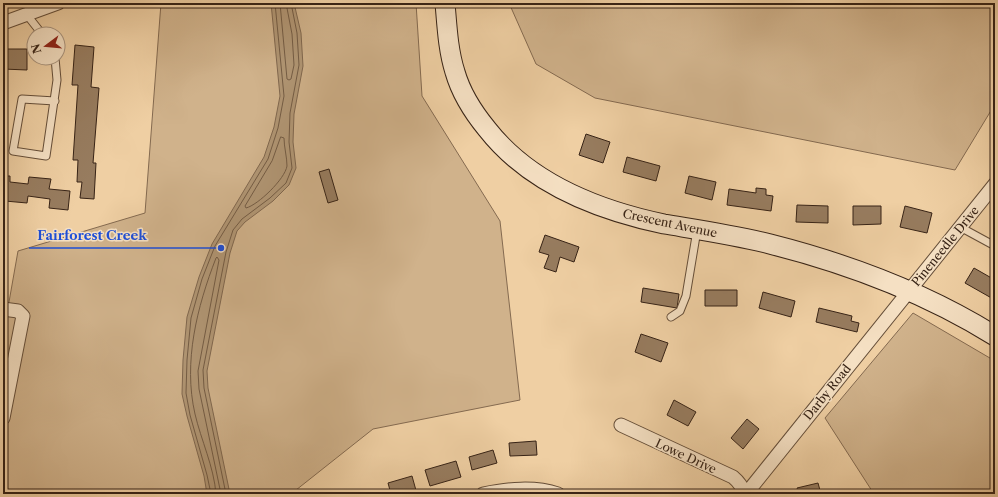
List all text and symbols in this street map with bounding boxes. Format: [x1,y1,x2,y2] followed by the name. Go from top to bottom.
[26,26,66,66] north arrow
[28,42,44,55] text: N
[908,203,982,289] street label: Pineneedle Drive
[621,206,719,240] street label: Crescent Avenue
[29,223,154,248] callout: Fairforest Creek
[37,227,147,243] text: Fairforest Creek
[800,361,854,423] street label: Darby Road
[653,435,719,477] street label: Lowe Drive

